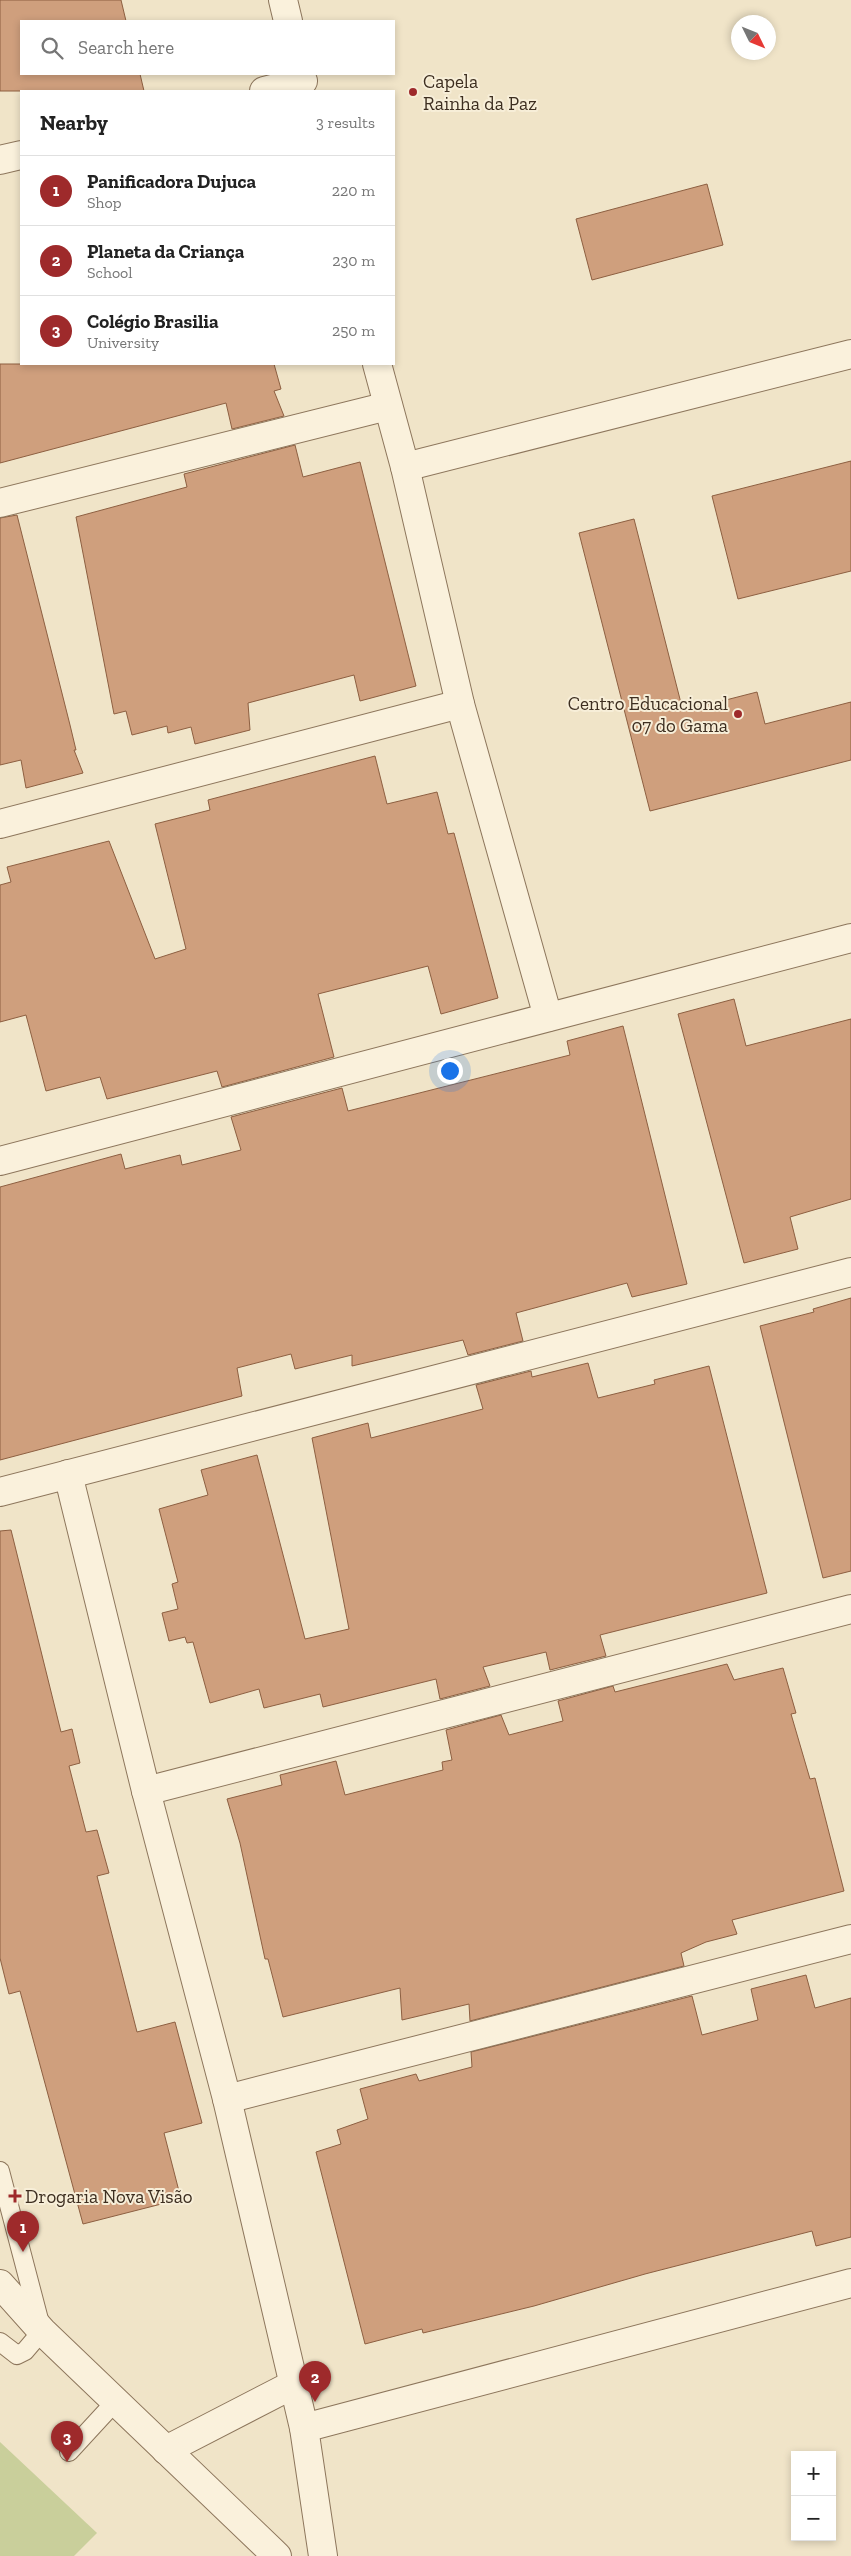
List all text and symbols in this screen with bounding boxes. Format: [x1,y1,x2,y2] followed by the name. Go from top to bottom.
[731,15,776,60] north arrow
[20,20,395,75] search box
[38,34,66,62] icon: search
[78,36,174,59] text: Search here
[423,70,537,115] place label: Capela Rainha da Paz
[407,86,419,98] marker: Capela Rainha da Paz
[40,110,108,135] text: Nearby
[316,113,375,132] text: 3 results
[87,170,256,193] text: Panificadora Dujuca
[53,181,59,200] text: 1
[332,181,375,200] text: 220 m
[87,193,122,212] text: Shop
[87,240,244,263] text: Planeta da Criança
[52,251,60,270] text: 2
[332,251,375,270] text: 230 m
[87,263,133,282] text: School
[87,310,219,333] text: Colégio Brasilia
[52,321,60,340] text: 3
[332,321,375,340] text: 250 m
[87,333,159,352] text: University
[568,692,728,737] place label: Centro Educacional 07 do Gama
[732,708,744,720] marker: Centro Educacional 07 do Gama
[437,1058,463,1084] your location
[25,2185,193,2208] place label: Drogaria Nova Visão
[9,2190,21,2202] marker: Drogaria Nova Visão
[7,2211,39,2252] pin: 1
[299,2361,331,2402] pin: 2
[51,2421,83,2462] pin: 3
[791,2451,836,2541] map controls
[791,2451,836,2496] button: +
[791,2496,836,2541] button: −

